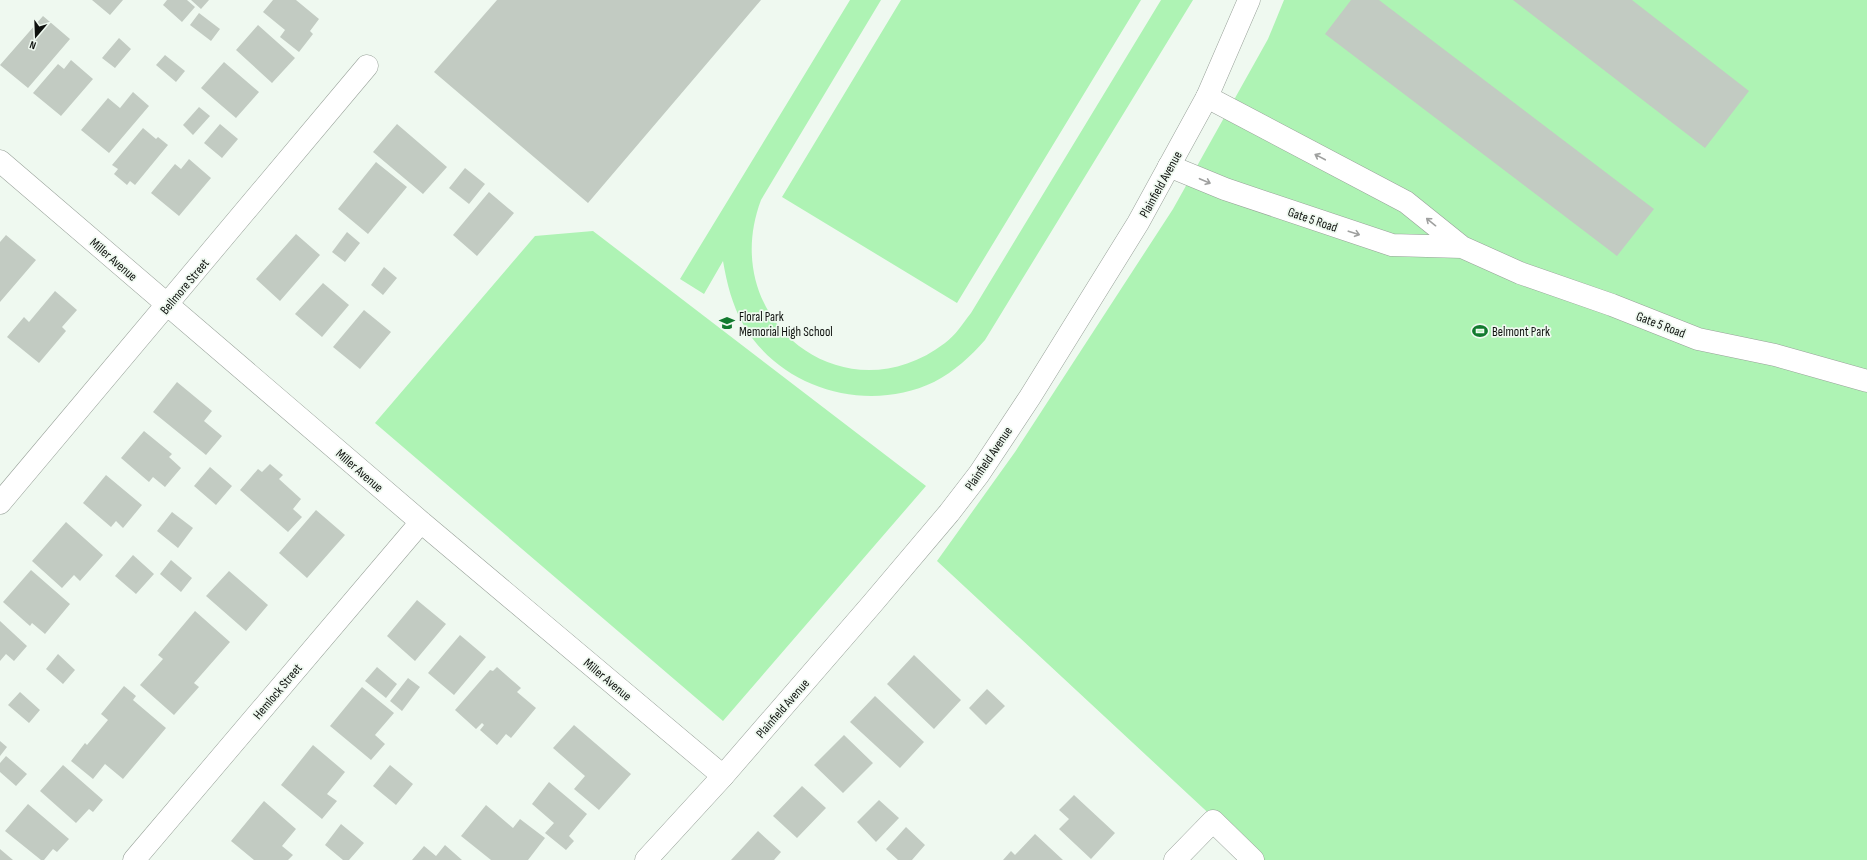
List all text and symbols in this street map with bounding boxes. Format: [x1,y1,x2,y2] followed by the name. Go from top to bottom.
[16,16,56,56] north arrow
[28,38,38,52] text: N
[1136,148,1186,221] street label: Plainfield Avenue
[1314,152,1326,160] one-way arrow
[1199,177,1211,185] one-way arrow
[1286,204,1340,236] street label: Gate 5 Road
[1426,218,1437,227] one-way arrow
[1347,230,1360,237] one-way arrow
[86,235,140,285] street label: Miller Avenue
[157,255,213,318] street label: Bellmore Street
[1634,308,1688,342] street label: Gate 5 Road
[739,309,833,340] place label: Floral Park Memorial High School
[718,314,736,332] school or university icon: Floral Park Memorial High School
[1471,322,1489,340] sports icon: Belmont Park
[1492,324,1550,340] place label: Belmont Park
[962,424,1016,493] street label: Plainfield Avenue
[332,446,386,496] street label: Miller Avenue
[580,655,635,704] street label: Miller Avenue
[250,661,306,723] street label: Hemlock Street
[753,676,813,742] street label: Plainfield Avenue

